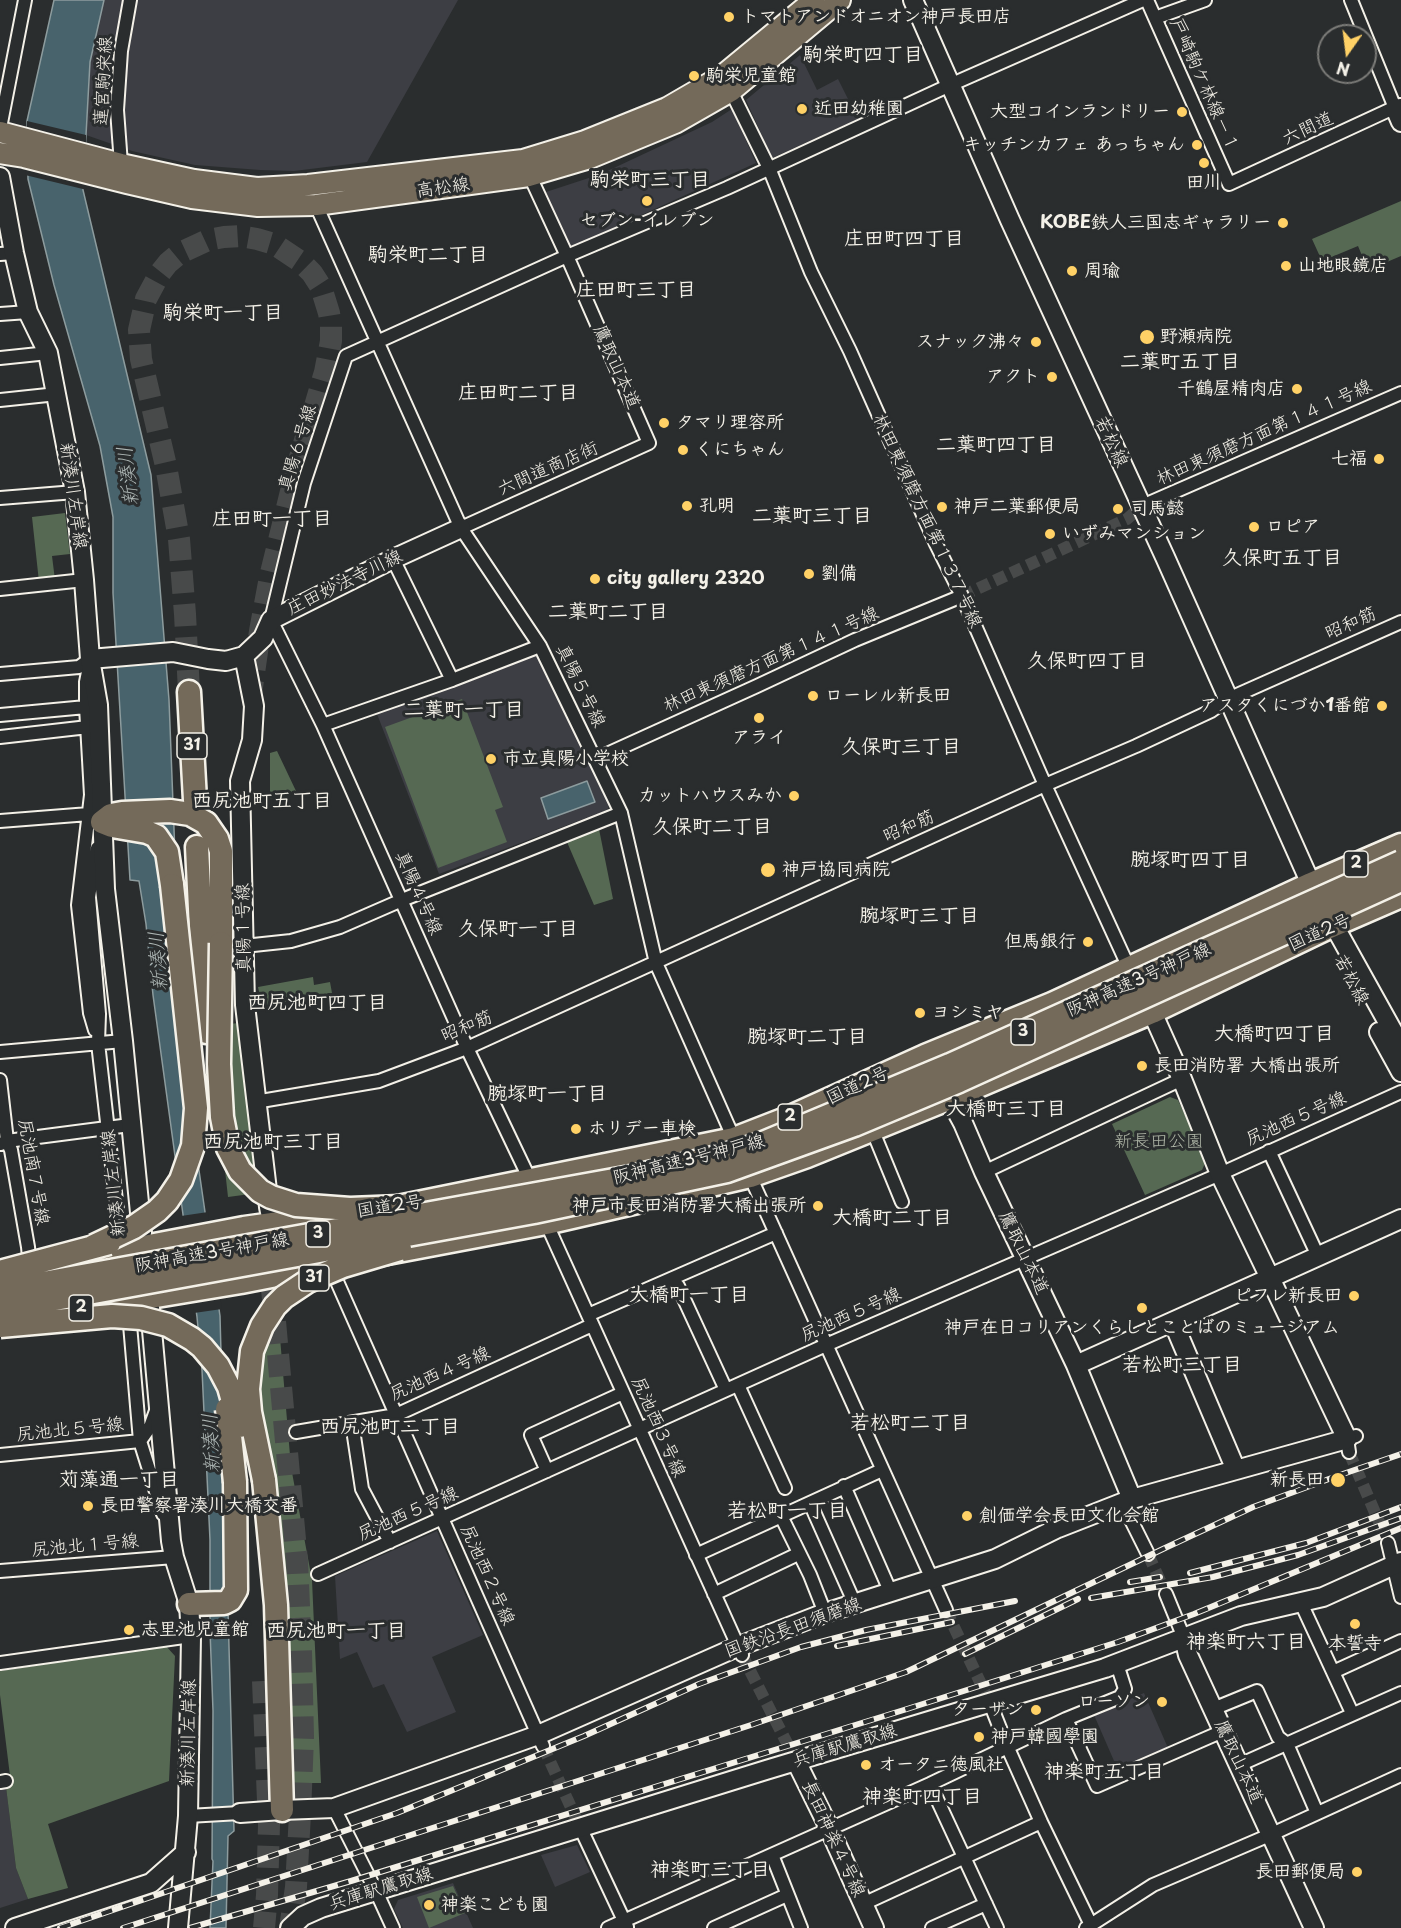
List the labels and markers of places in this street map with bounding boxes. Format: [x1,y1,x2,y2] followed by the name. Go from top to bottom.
[741,6,1011,28] place label: トマトアンドオニオン神戸長田店
[722,10,736,24] marker: トマトアンドオニオン神戸長田店
[706,65,796,87] place label: 駒栄児童館
[687,69,701,83] marker: 駒栄児童館
[814,98,904,120] place label: 近田幼稚園
[990,101,1170,123] place label: 大型コインランドリー
[795,102,809,116] marker: 近田幼稚園
[1175,105,1189,119] marker: 大型コインランドリー
[963,134,1185,156] place label: キッチンカフェ あっちゃん
[1190,138,1204,152] marker: キッチンカフェ あっちゃん
[1197,156,1211,170] marker: 田川
[1186,172,1222,194] place label: 田川
[640,194,654,208] marker: セブン-イレブン
[580,210,714,232] place label: セブン-イレブン
[1040,212,1271,234] place label: KOBE鉄人三国志ギャラリー
[1276,216,1290,230] marker: KOBE鉄人三国志ギャラリー
[1298,255,1388,277] place label: 山地眼鏡店
[1279,259,1293,273] marker: 山地眼鏡店
[1084,260,1120,282] place label: 周瑜
[1065,264,1079,278] marker: 周瑜
[1160,326,1232,348] place label: 野瀬病院
[1138,328,1156,346] marker: 野瀬病院
[916,331,1024,353] place label: スナック沸々
[1029,335,1043,349] marker: スナック沸々
[986,366,1040,388] place label: アクト
[1045,370,1059,384] marker: アクト
[1177,378,1285,400] place label: 千鶴屋精肉店
[1290,382,1304,396] marker: 千鶴屋精肉店
[676,412,784,434] place label: タマリ理容所
[657,416,671,430] marker: タマリ理容所
[695,439,785,461] place label: くにちゃん
[676,443,690,457] marker: くにちゃん
[1331,448,1367,470] place label: 七福
[1372,452,1386,466] marker: 七福
[699,495,735,517] place label: 孔明
[954,496,1080,518] place label: 神戸二葉郵便局
[1130,498,1184,520] place label: 司馬懿
[680,499,694,513] marker: 孔明
[935,500,949,514] marker: 神戸二葉郵便局
[1111,502,1125,516] marker: 司馬懿
[1266,516,1320,538] place label: ロピア
[1247,520,1261,534] marker: ロピア
[1062,523,1206,545] place label: いずみマンション
[1043,527,1057,541] marker: いずみマンション
[821,563,857,585] place label: 劉備
[802,567,816,581] marker: 劉備
[607,568,765,590] place label: city gallery 2320
[588,572,602,586] marker: city gallery 2320
[825,685,951,707] place label: ローレル新長田
[806,689,820,703] marker: ローレル新長田
[1199,695,1370,717] place label: アスタくにづか1番館
[1375,699,1389,713] marker: アスタくにづか1番館
[752,711,766,725] marker: アライ
[732,727,786,749] place label: アライ
[503,748,629,770] place label: 市立真陽小学校
[484,752,498,766] marker: 市立真陽小学校
[638,785,782,807] place label: カットハウスみか
[787,789,801,803] marker: カットハウスみか
[782,859,890,881] place label: 神戸協同病院
[759,861,777,879] marker: 神戸協同病院
[1004,931,1076,953] place label: 但馬銀行
[1081,935,1095,949] marker: 但馬銀行
[932,1002,1004,1024] place label: ヨシミヤ
[913,1006,927,1020] marker: ヨシミヤ
[1154,1055,1340,1077] place label: 長田消防署 大橋出張所
[1135,1059,1149,1073] marker: 長田消防署 大橋出張所
[588,1118,696,1140] place label: ホリデー車検
[569,1122,583,1136] marker: ホリデー車検
[572,1195,806,1217] place label: 神戸市長田消防署大橋出張所
[811,1199,825,1213] marker: 神戸市長田消防署大橋出張所
[1234,1285,1342,1307] place label: ピフレ新長田
[1347,1289,1361,1303] marker: ピフレ新長田
[1135,1301,1149,1315] marker: 神戸在日コリアンくらしとことばのミュージアム
[944,1317,1340,1339] place label: 神戸在日コリアンくらしとことばのミュージアム
[1270,1469,1324,1491] place label: 新長田
[1329,1471,1347,1489] marker: 新長田
[100,1495,298,1517] place label: 長田警察署湊川大橋交番
[81,1499,95,1513] marker: 長田警察署湊川大橋交番
[979,1505,1159,1527] place label: 創価学会長田文化会館
[960,1509,974,1523] marker: 創価学会長田文化会館
[1348,1617,1362,1631] marker: 本誓寺
[141,1619,249,1641] place label: 志里池児童館
[122,1623,136,1637] marker: 志里池児童館
[1328,1633,1382,1655] place label: 本誓寺
[1078,1691,1150,1713] place label: ローソン
[1155,1695,1169,1709] marker: ローソン
[952,1699,1024,1721] place label: ターザン
[1029,1703,1043,1717] marker: ターザン
[991,1726,1099,1748] place label: 神戸韓國學園
[972,1730,986,1744] marker: 神戸韓國學園
[878,1754,1004,1776] place label: オータニ徳風社
[859,1758,873,1772] marker: オータニ徳風社
[1255,1861,1345,1883] place label: 長田郵便局
[1350,1865,1364,1879] marker: 長田郵便局
[441,1894,549,1916] place label: 神楽こども園
[422,1898,436,1912] marker: 神楽こども園

